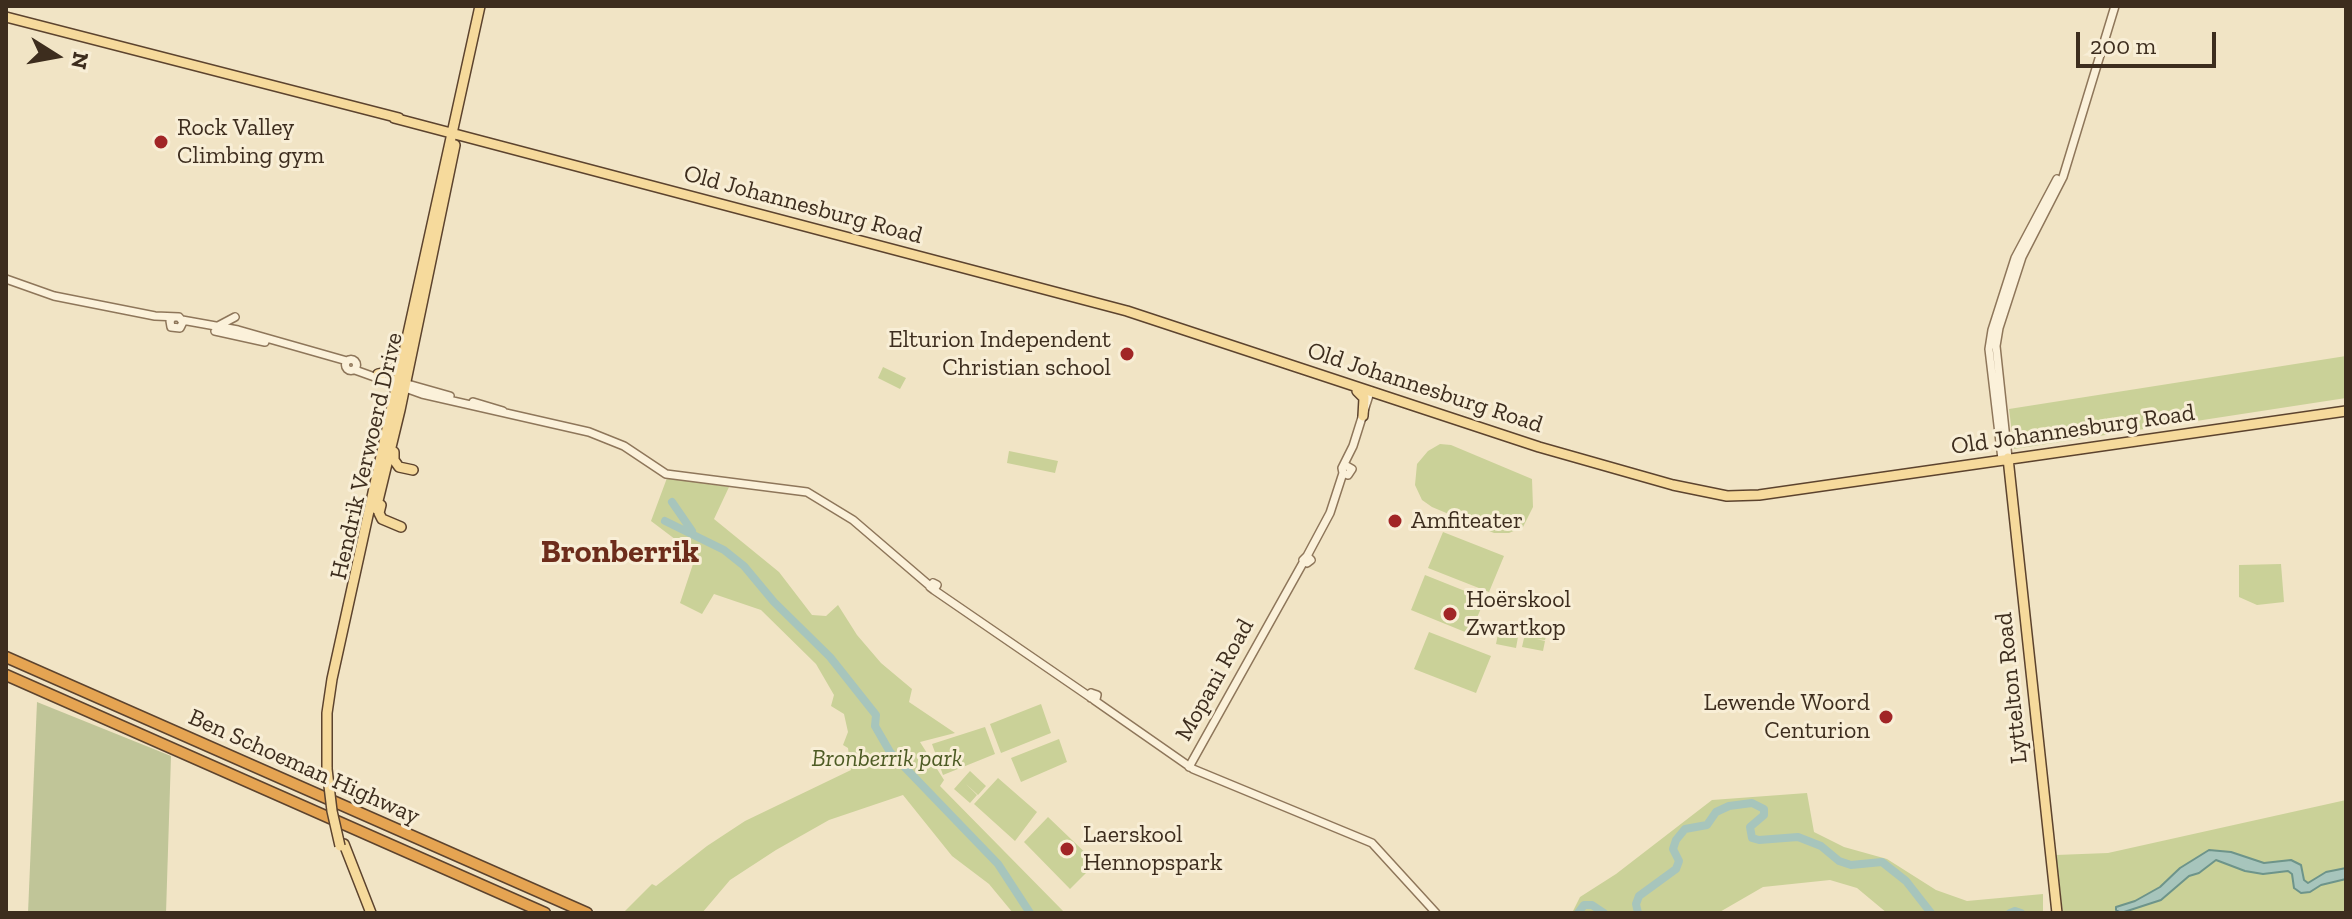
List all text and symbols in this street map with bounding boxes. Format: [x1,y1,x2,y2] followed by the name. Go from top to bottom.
[16,16,96,96] north arrow
[2080,16,2220,66] scale bar
[2090,31,2156,60] text: 200 m
[65,50,95,71] text: N
[177,114,324,170] place label: Rock Valley Climbing gym
[152,133,170,151] marker: Rock Valley Climbing gym
[681,159,925,251] street label: Old Johannesburg Road
[889,326,1111,382] place label: Elturion Independent Christian school
[325,330,409,582] street label: Hendrik Verwoerd Drive
[1304,336,1546,440] street label: Old Johannesburg Road
[1118,345,1136,363] marker: Elturion Independent Christian school
[1949,399,2197,461] street label: Old Johannesburg Road
[1411,507,1523,535] place label: Amfiteater
[1386,512,1404,530] marker: Amfiteater
[541,534,699,572] district label: Bronberrik
[1466,586,1571,642] place label: Hoërskool Zwartkop
[1441,605,1459,623] marker: Hoërskool Zwartkop
[1990,611,2034,765] street label: Lyttelton Road
[1170,614,1260,746] street label: Mopani Road
[1704,689,1870,745] place label: Lewende Woord Centurion
[184,703,424,831] street label: Ben Schoeman Highway
[1877,708,1895,726] marker: Lewende Woord Centurion
[812,745,962,773] park label: Bronberrik park
[1083,821,1223,877] place label: Laerskool Hennopspark
[1058,840,1076,858] marker: Laerskool Hennopspark

